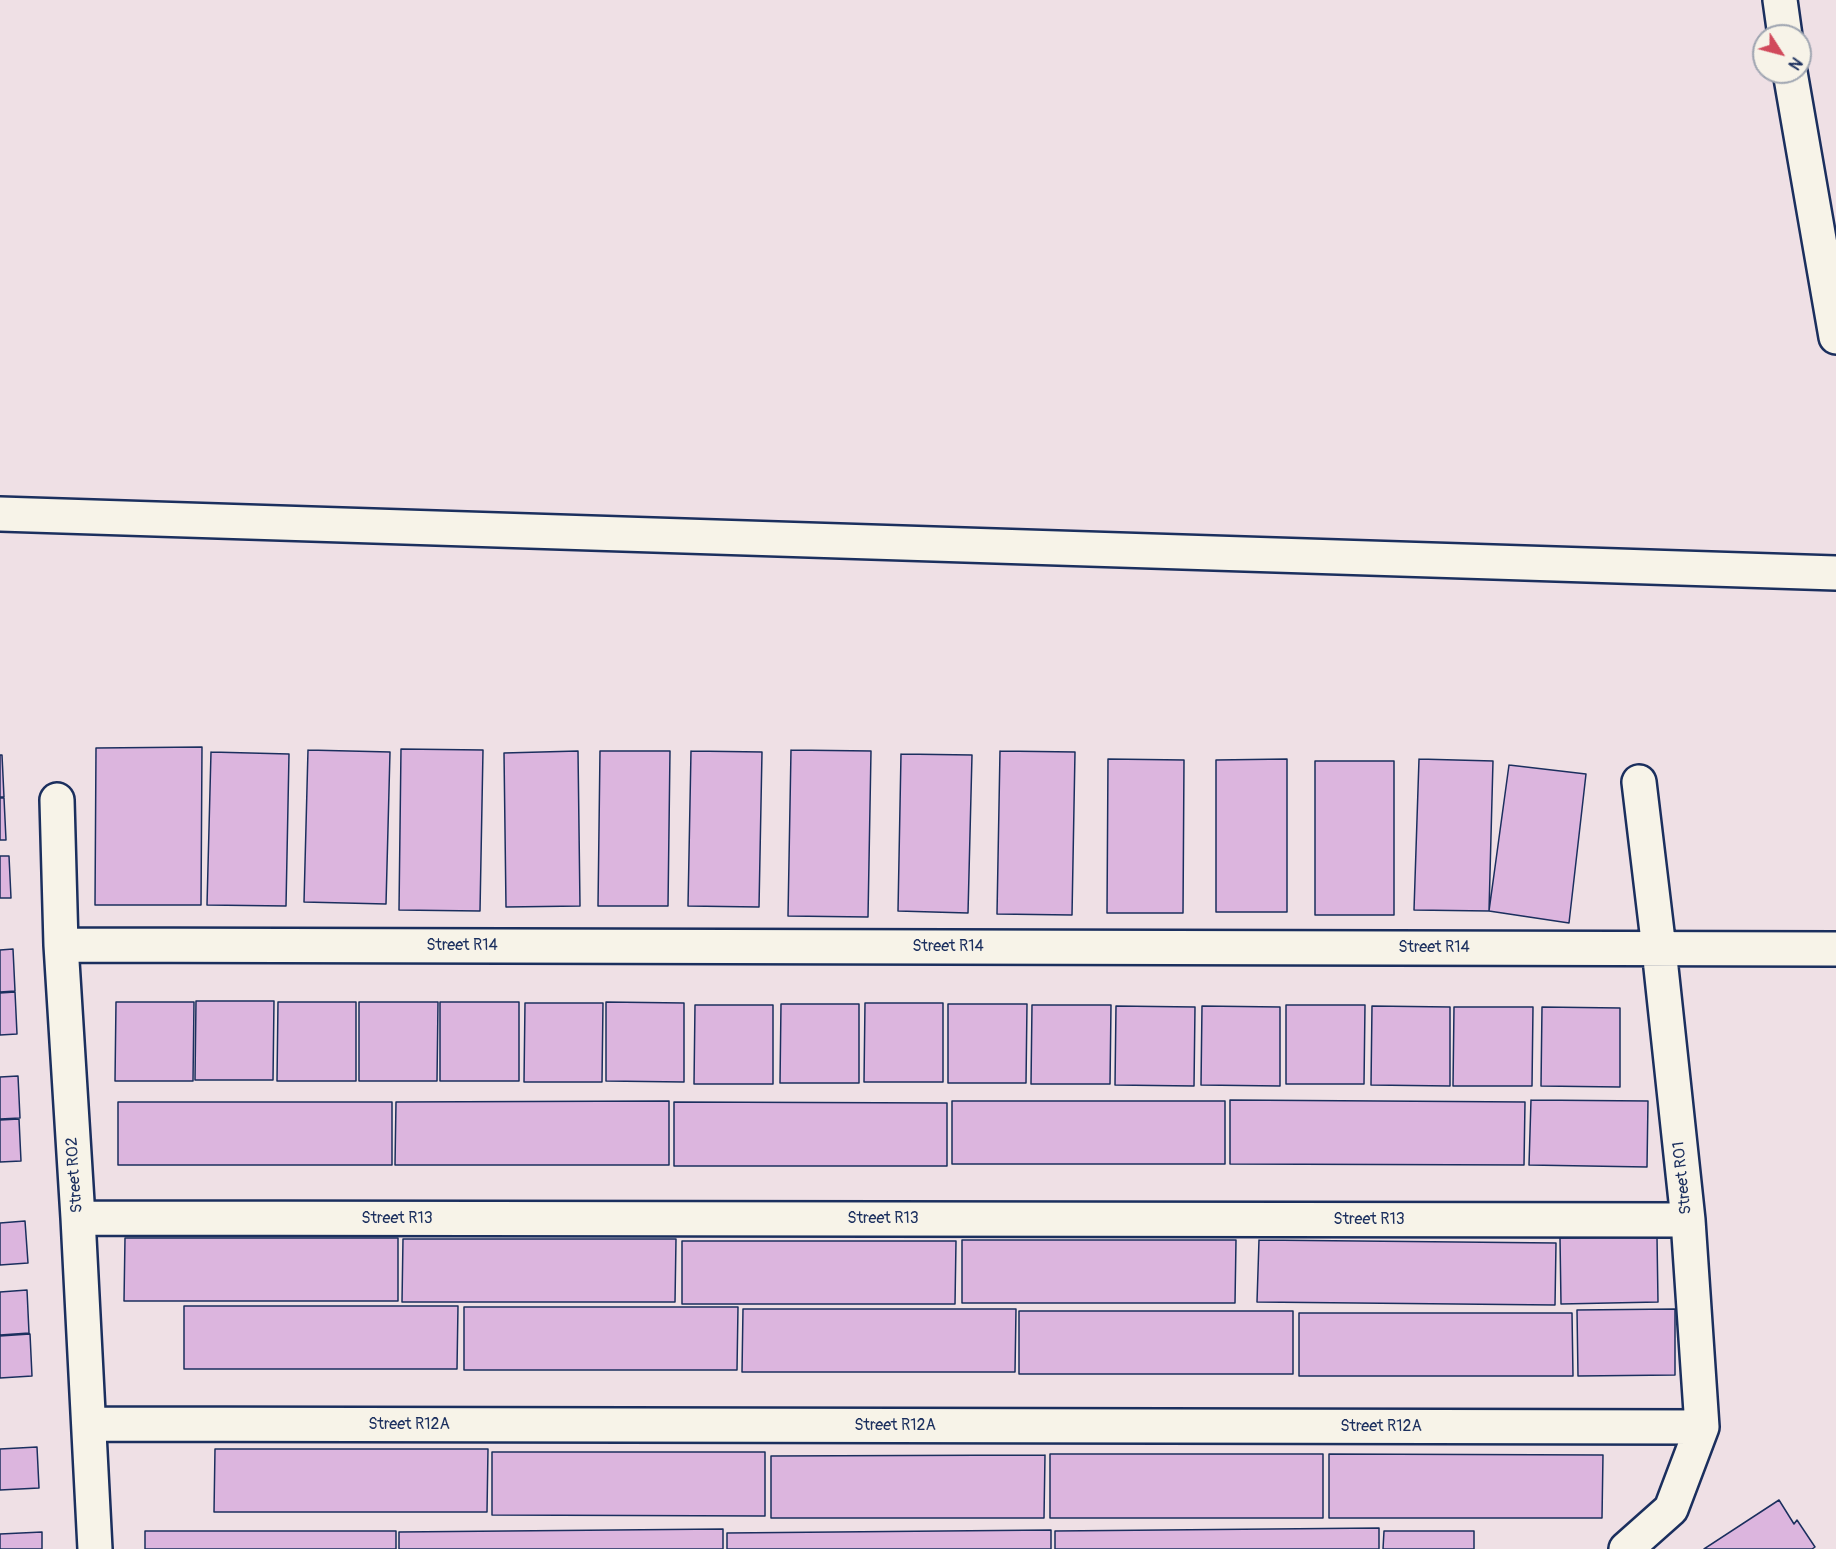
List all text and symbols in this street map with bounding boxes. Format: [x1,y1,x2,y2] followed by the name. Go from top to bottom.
[1752,24,1812,84] north arrow
[1784,53,1806,74] text: N
[426,936,498,956] street label: Street R14
[912,937,984,957] street label: Street R14
[1398,938,1470,958] street label: Street R14
[63,1136,87,1214] street label: Street R02
[1670,1141,1696,1215] street label: Street R01
[361,1209,433,1229] street label: Street R13
[847,1209,919,1229] street label: Street R13
[1333,1210,1405,1230] street label: Street R13
[368,1415,450,1435] street label: Street R12A
[854,1416,936,1436] street label: Street R12A
[1340,1417,1422,1437] street label: Street R12A

